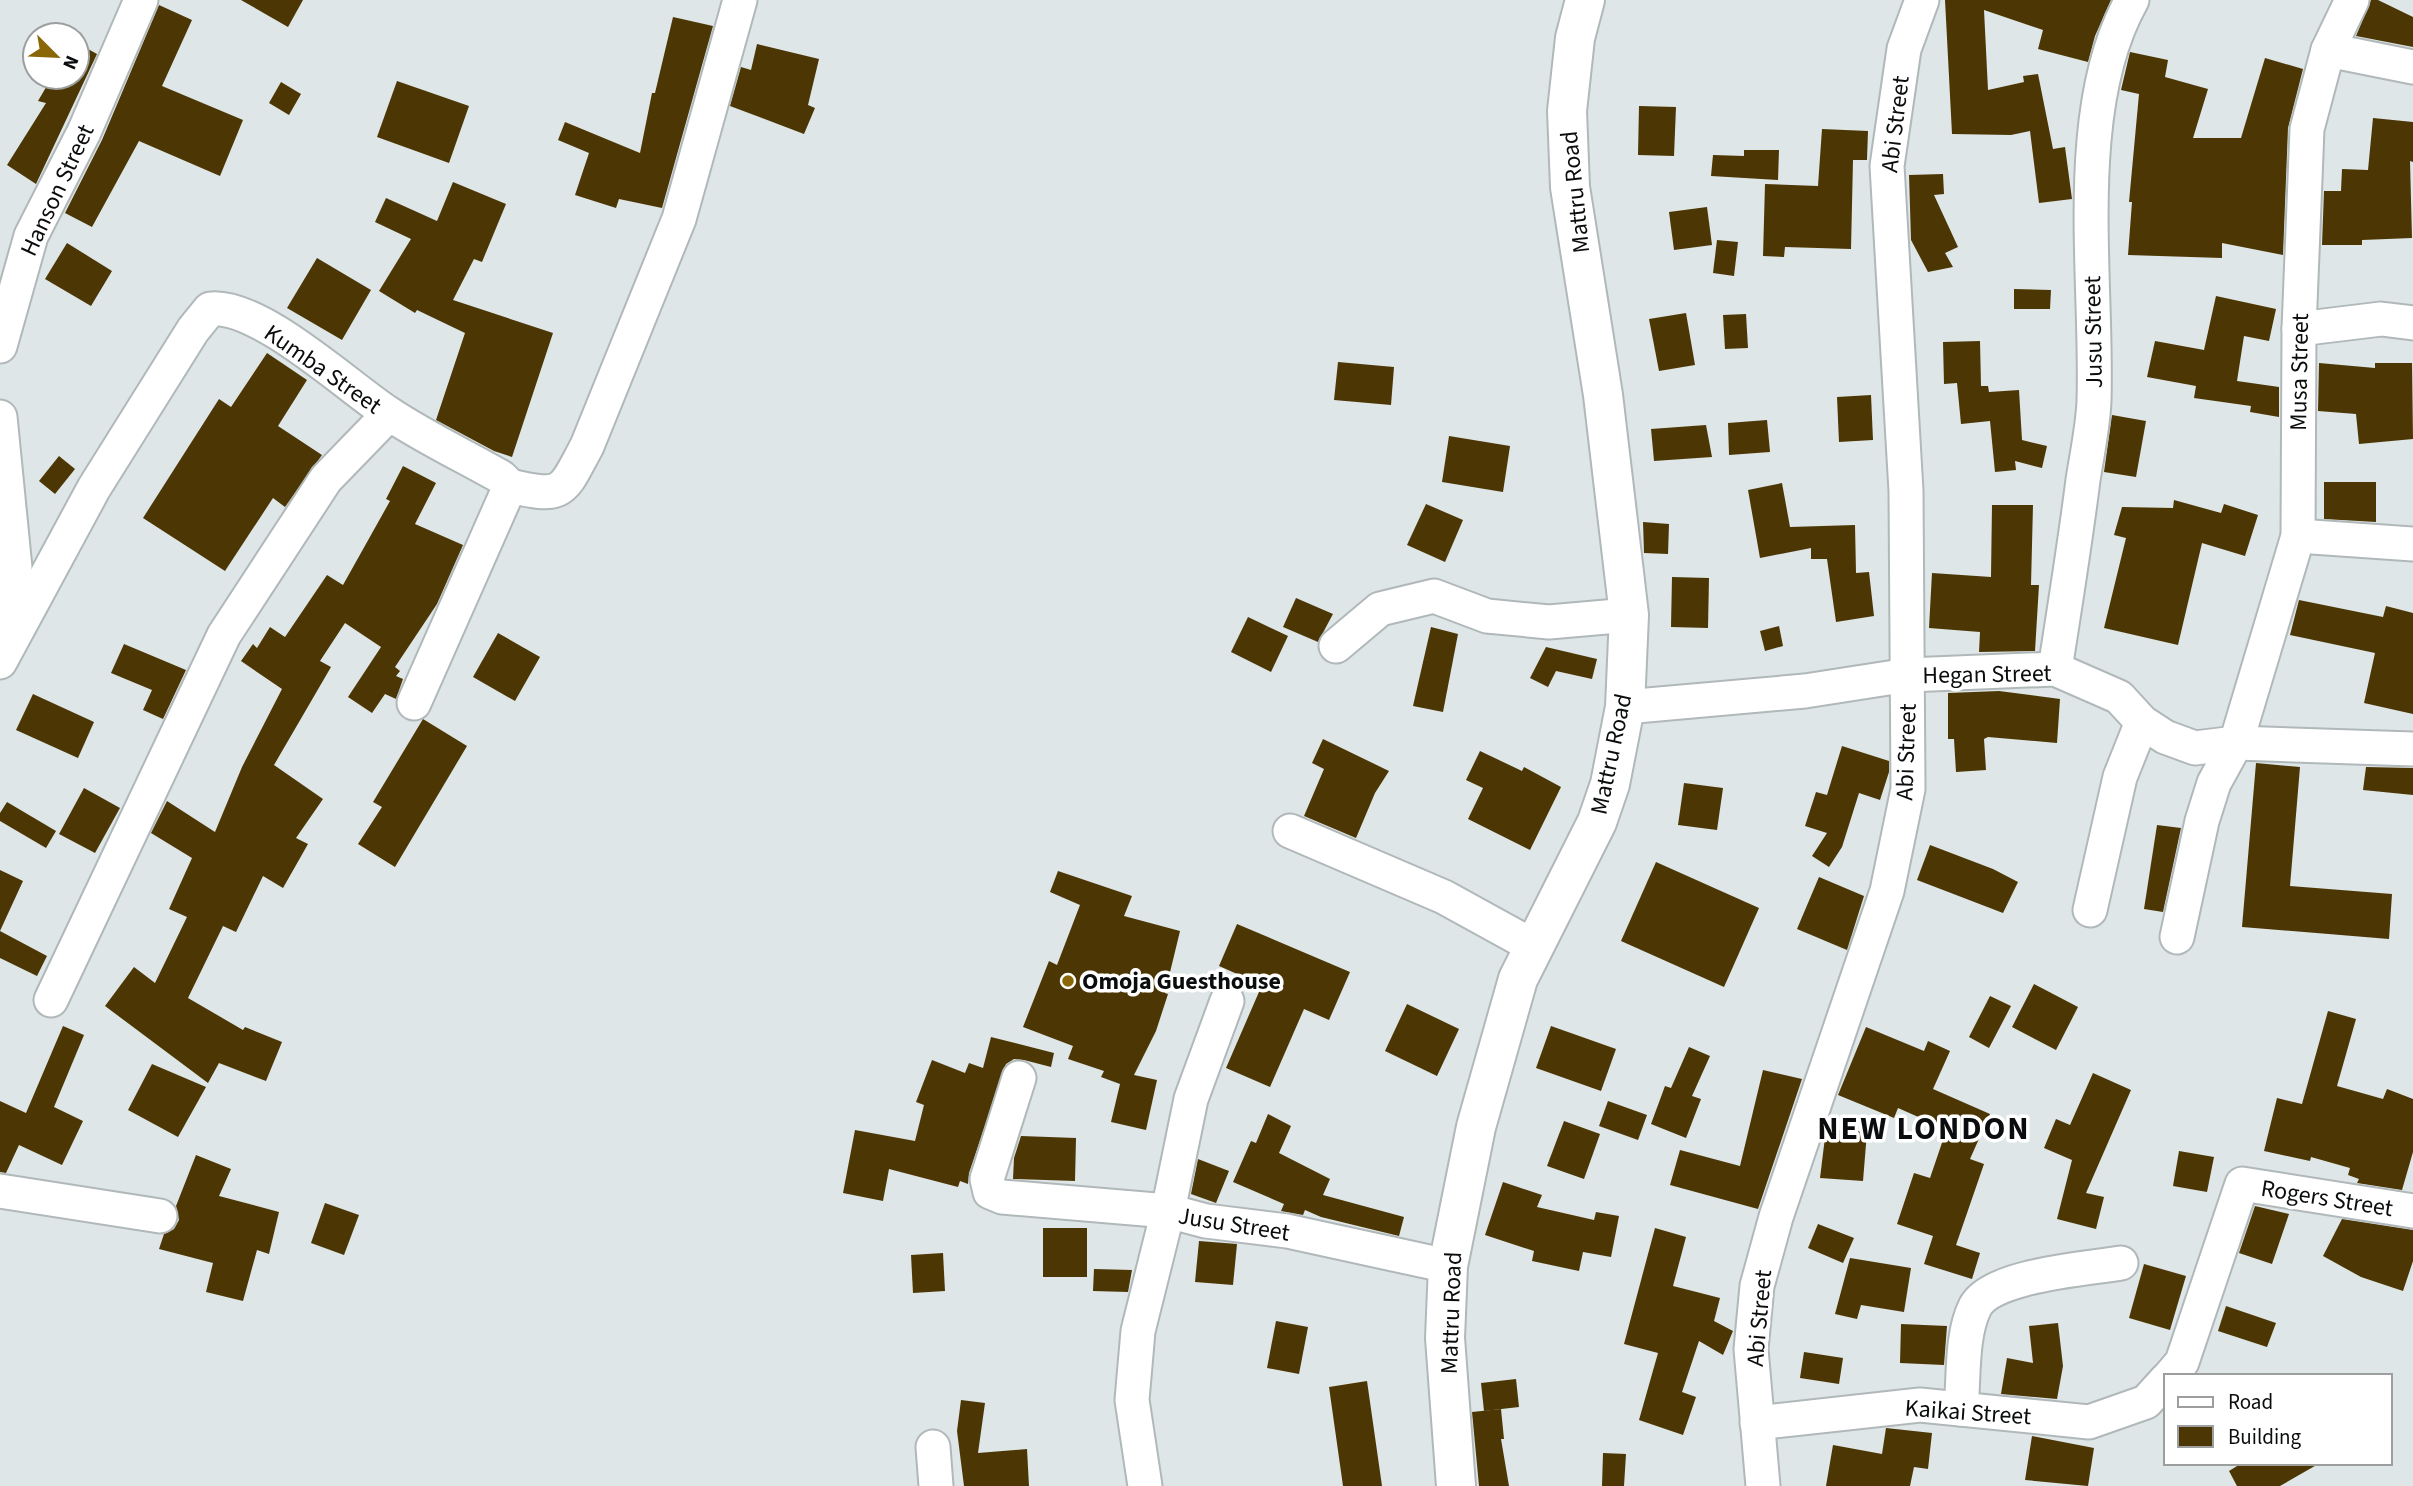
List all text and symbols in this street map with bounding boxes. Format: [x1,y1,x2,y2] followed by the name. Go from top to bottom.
[21,21,91,91] north arrow
[55,51,85,74] text: N
[1872,74,1919,174] street label: Abi Street
[12,118,103,262] street label: Hanson Street
[1552,129,1599,255] street label: Mattru Road
[2075,275,2112,389] street label: Jusu Street
[2281,313,2318,431] street label: Musa Street
[257,316,389,423] street label: Kumba Street
[1922,656,2052,693] street label: Hegan Street
[1582,690,1641,818] street label: Mattru Road
[1887,703,1926,801] street label: Abi Street
[1082,964,1281,999] place label: Omoja Guesthouse
[1060,973,1076,989] marker: Omoja Guesthouse
[1817,1106,2031,1152] district label: NEW LONDON
[2258,1171,2396,1226] street label: Rogers Street
[1176,1198,1292,1251] street label: Jusu Street
[1432,1251,1471,1375] street label: Mattru Road
[1738,1268,1781,1368] street label: Abi Street
[2164,1374,2392,1465] legend
[2228,1387,2273,1417] text: Road
[1904,1391,2032,1434] street label: Kaikai Street
[2228,1422,2302,1452] text: Building

